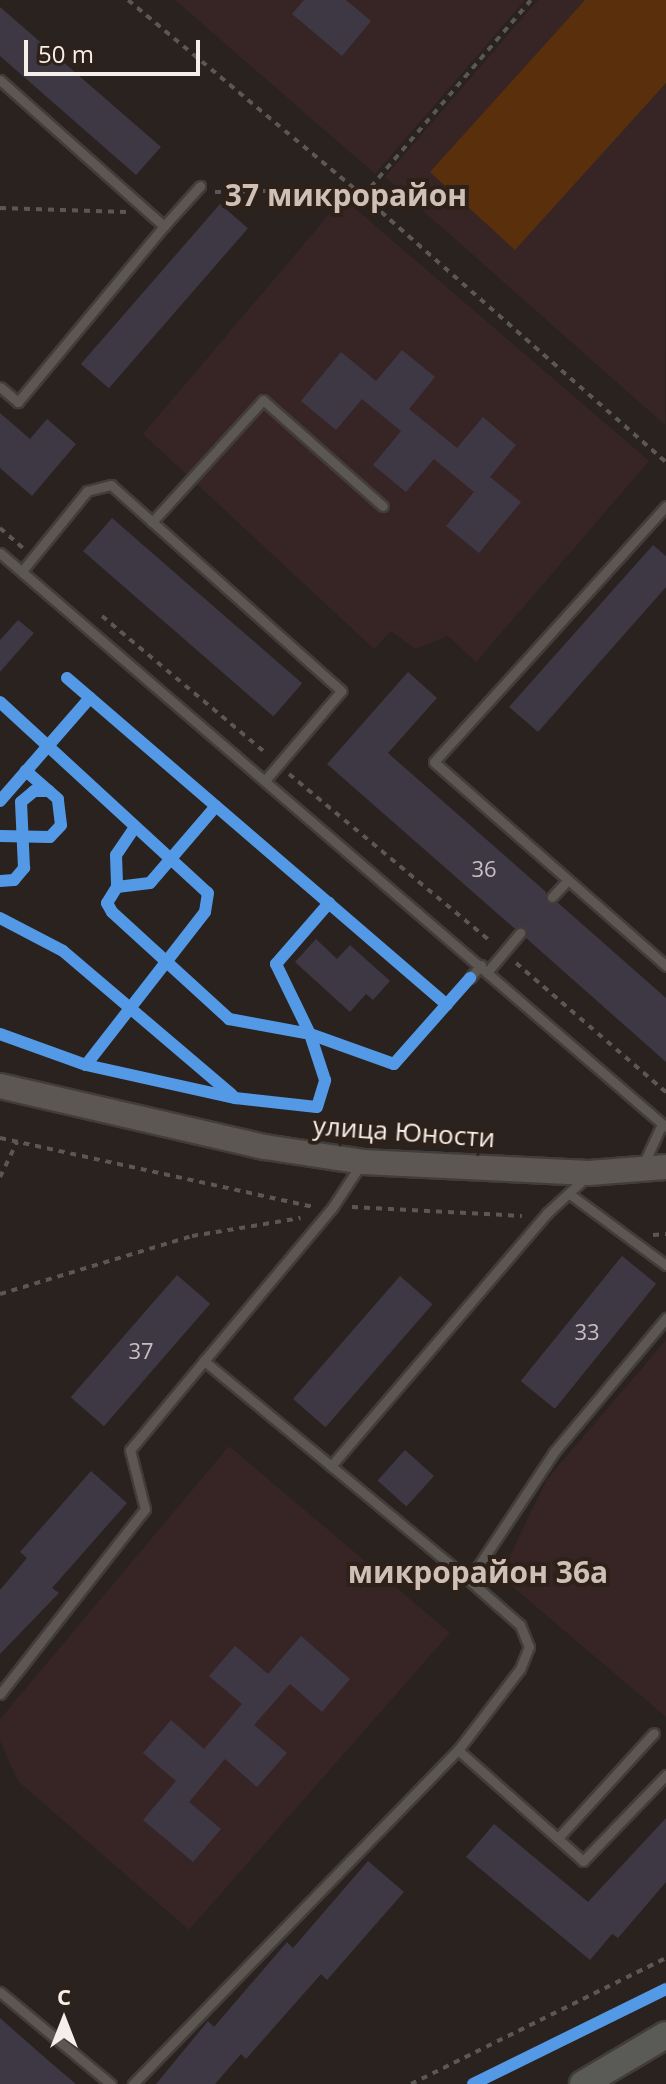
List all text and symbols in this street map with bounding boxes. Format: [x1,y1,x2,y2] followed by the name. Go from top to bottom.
[28,24,204,74] scale bar
[38,37,94,70] text: 50 m
[225,177,467,213] district label: 37 микрорайон
[471,856,497,882] house number: 36
[312,1110,496,1154] street label: улица Юности
[574,1319,600,1345] house number: 33
[128,1338,154,1364] house number: 37
[348,1554,608,1590] district label: микрорайон 36а
[24,1980,104,2060] north arrow
[57,1981,71,2011] text: С

